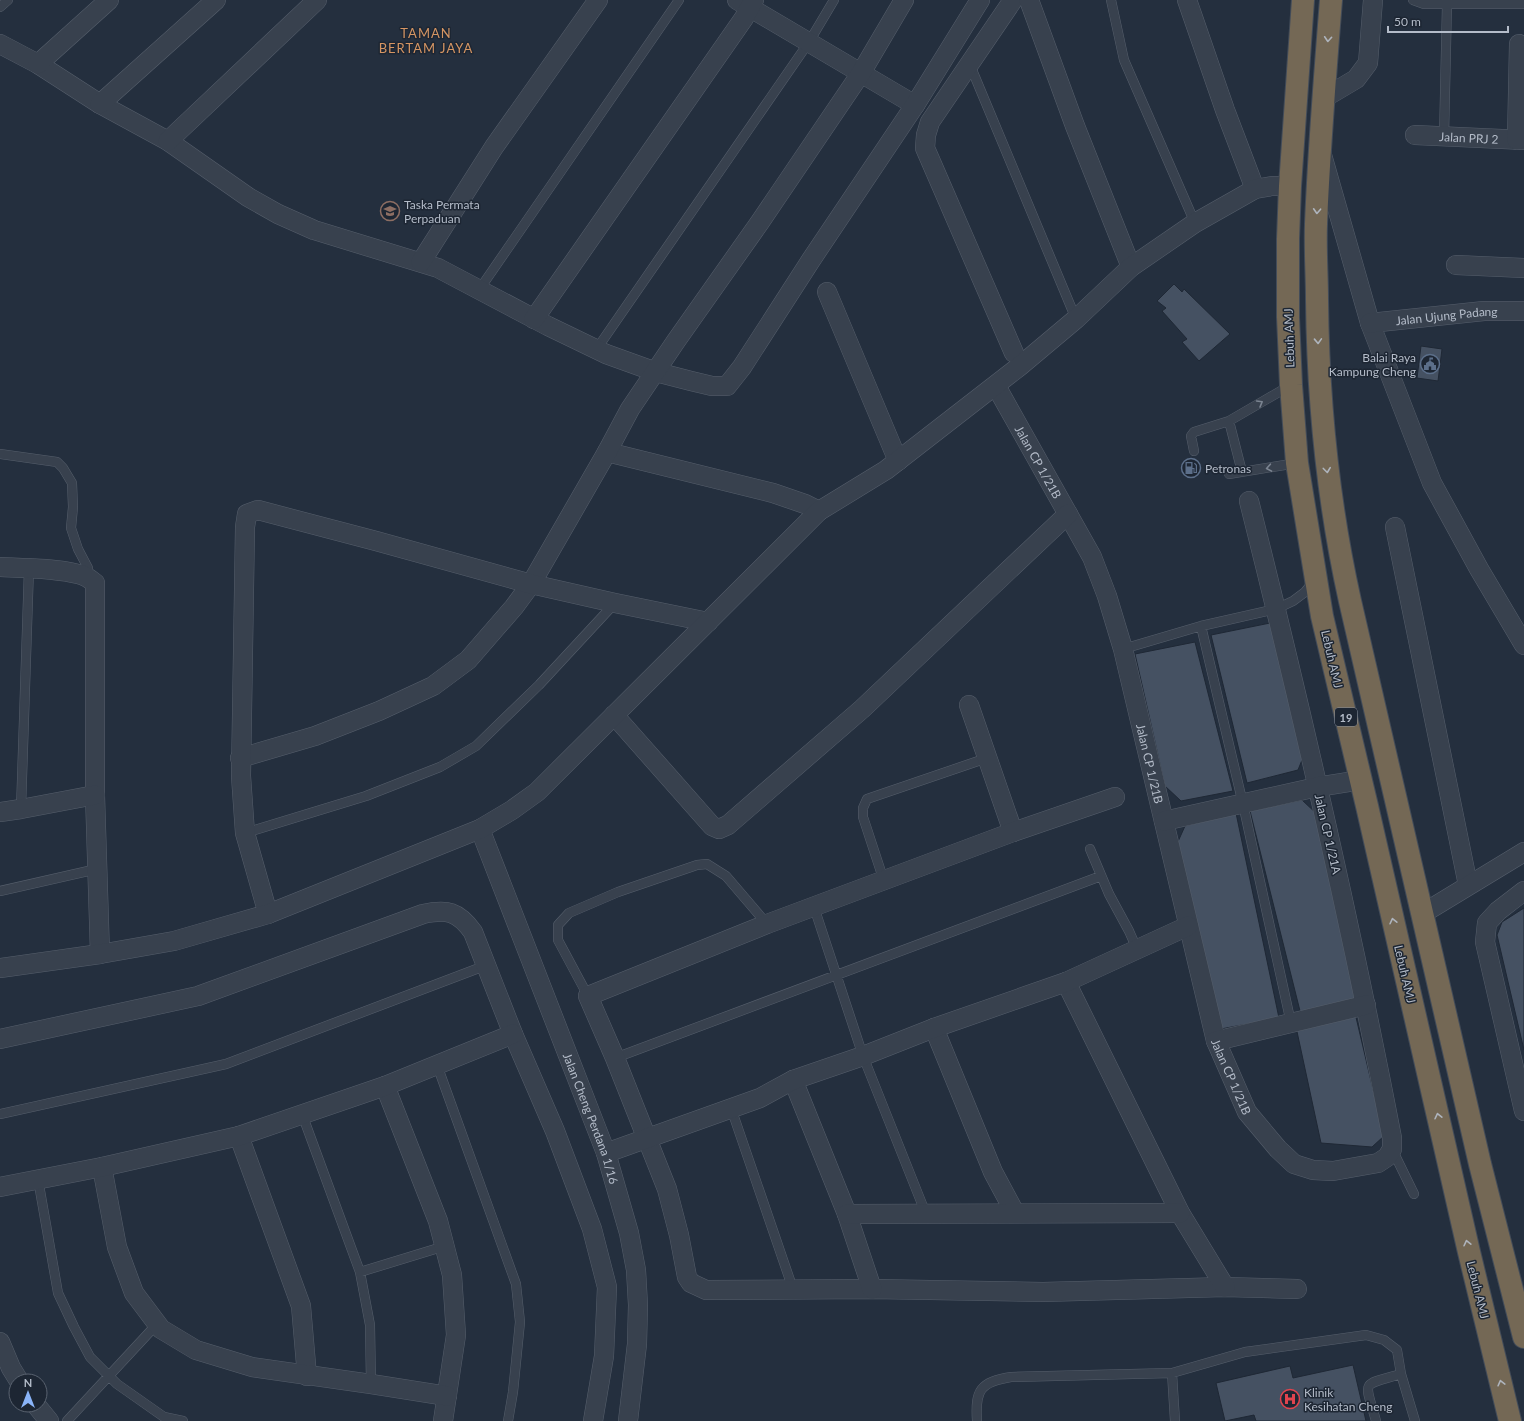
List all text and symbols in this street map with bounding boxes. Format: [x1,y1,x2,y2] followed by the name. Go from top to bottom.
[1388,8,1508,34] scale bar
[1394,14,1421,29] text: 50 m
[379,25,473,56] district label: TAMAN BERTAM JAYA
[1324,36,1332,42] one-way arrow
[1439,129,1499,146] street label: Jalan PRJ 2
[404,197,480,226] place label: Taska Permata Perpaduan
[379,200,401,222] school or university icon: Taska Permata Perpaduan
[1313,208,1321,214] one-way arrow
[1395,303,1498,328] street label: Jalan Ujung Padang
[1280,308,1298,368] street label: Lebuh AMJ
[1313,338,1322,344] one-way arrow
[1329,350,1416,379] place label: Balai Raya Kampung Cheng
[1419,353,1441,375] public building icon: Balai Raya Kampung Cheng
[1256,400,1263,407] one-way arrow
[1012,423,1065,501] street label: Jalan CP 1/21B
[1180,457,1202,479] fuel station icon: Petronas
[1205,461,1251,476] place label: Petronas
[1266,463,1272,471] one-way arrow
[1323,467,1332,473] one-way arrow
[1318,628,1346,690] street label: Lebuh AMJ
[1335,708,1357,726] road number: 19
[1133,722,1167,805] street label: Jalan CP 1/21B
[1311,792,1345,876] street label: Jalan CP 1/21A
[1390,918,1398,925] one-way arrow
[1391,943,1419,1005] street label: Lebuh AMJ
[1208,1036,1255,1117] street label: Jalan CP 1/21B
[560,1051,622,1186] street label: Jalan Cheng Perdana 1/16
[1434,1113,1442,1120] one-way arrow
[1463,1240,1471,1246] one-way arrow
[1464,1259,1492,1321] street label: Lebuh AMJ
[8,1373,48,1413] north arrow
[24,1376,32,1389] text: N
[1497,1380,1505,1386] one-way arrow
[1304,1385,1393,1414] place label: Klinik Kesihatan Cheng
[1279,1388,1301,1410] hospital icon: Klinik Kesihatan Cheng

